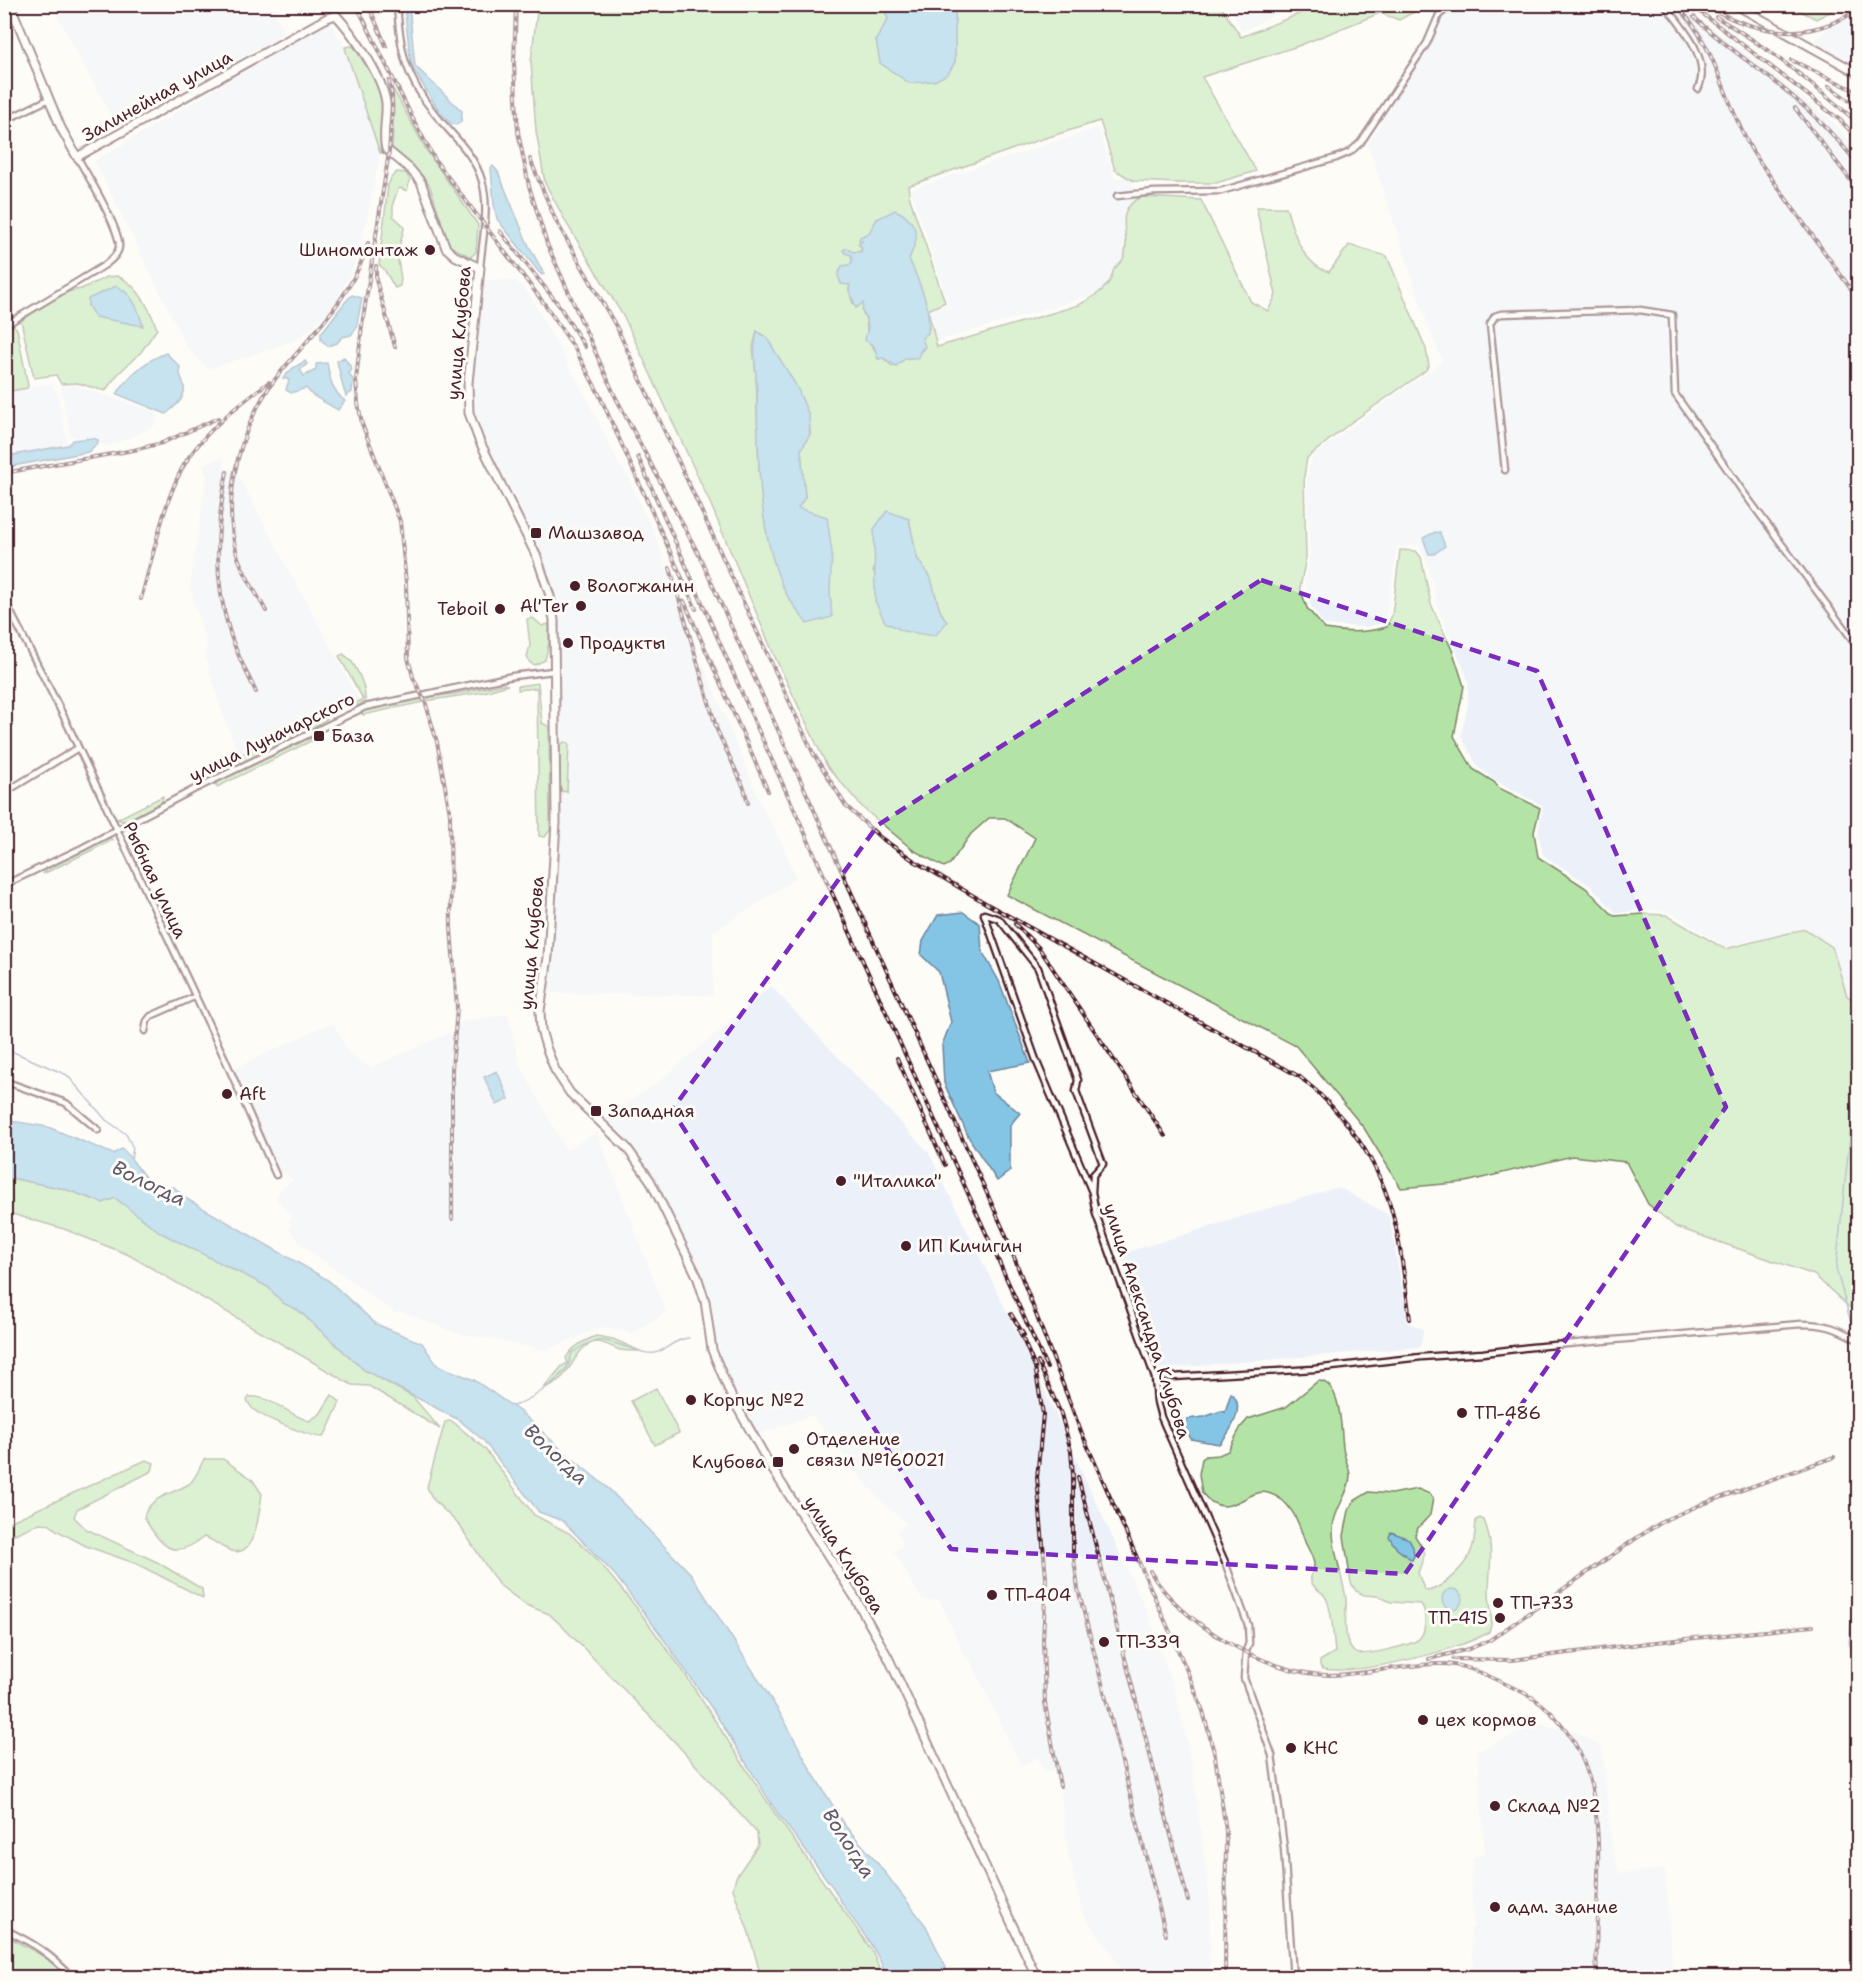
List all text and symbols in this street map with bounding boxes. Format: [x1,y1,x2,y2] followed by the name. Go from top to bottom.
[78,45,236,147] street label: Залинейная улица
[299,238,419,262] place label: Шиномонтаж
[423,243,437,257] marker: Шиномонтаж
[441,265,477,401] street label: улица Клубова
[548,521,645,545] place label: Машзавод
[529,526,543,540] marker: Машзавод
[587,574,694,598] place label: Вологжанин
[568,579,582,593] marker: Вологжанин
[520,594,569,618] place label: Al'Ter
[437,597,489,621] place label: Teboil
[574,599,588,613] marker: Al'Ter
[493,602,507,616] marker: Teboil
[580,631,666,655] place label: Продукты
[561,636,575,650] marker: Продукты
[185,686,359,788] street label: улица Луначарского
[331,724,374,748] place label: База
[312,729,326,743] marker: База
[117,818,193,942] street label: Рыбная улица
[514,875,550,1011] street label: улица Клубова
[239,1082,266,1106] place label: Aft
[220,1087,234,1101] marker: Aft
[608,1099,695,1123] place label: Западная
[589,1104,603,1118] marker: Западная
[108,1154,190,1212] water label: Вологда
[853,1169,942,1193] place label: "Италика"
[834,1174,848,1188] marker: "Италика"
[1098,1200,1196,1442] street label: улица Александра Клубова
[918,1234,1022,1258] place label: ИП Кичигин
[899,1239,913,1253] marker: ИП Кичигин
[703,1388,805,1412] place label: Корпус №2
[684,1393,698,1407] marker: Корпус №2
[1474,1401,1541,1425] place label: ТП-486
[1455,1406,1469,1420] marker: ТП-486
[518,1418,594,1490] water label: Вологда
[806,1427,945,1472] place label: Отделение связи №160021
[787,1442,801,1456] marker: Отделение связи №160021
[692,1450,766,1474] place label: Клубова
[771,1455,785,1469] marker: Клубова
[798,1492,890,1618] street label: улица Клубова
[1004,1583,1071,1607] place label: ТП-404
[985,1588,999,1602] marker: ТП-404
[1510,1591,1574,1615] place label: ТП-733
[1491,1596,1505,1610] marker: ТП-733
[1428,1606,1488,1630] place label: ТП-415
[1493,1611,1507,1625] marker: ТП-415
[1116,1630,1180,1654] place label: ТП-339
[1097,1635,1111,1649] marker: ТП-339
[1435,1708,1536,1732] place label: цех кормов
[1416,1713,1430,1727] marker: цех кормов
[1303,1736,1338,1760] place label: КНС
[1284,1741,1298,1755] marker: КНС
[1507,1794,1601,1818] place label: Склад №2
[1488,1799,1502,1813] marker: Склад №2
[817,1803,881,1883] water label: Вологда
[1507,1895,1618,1919] place label: адм. здание
[1488,1900,1502,1914] marker: адм. здание

